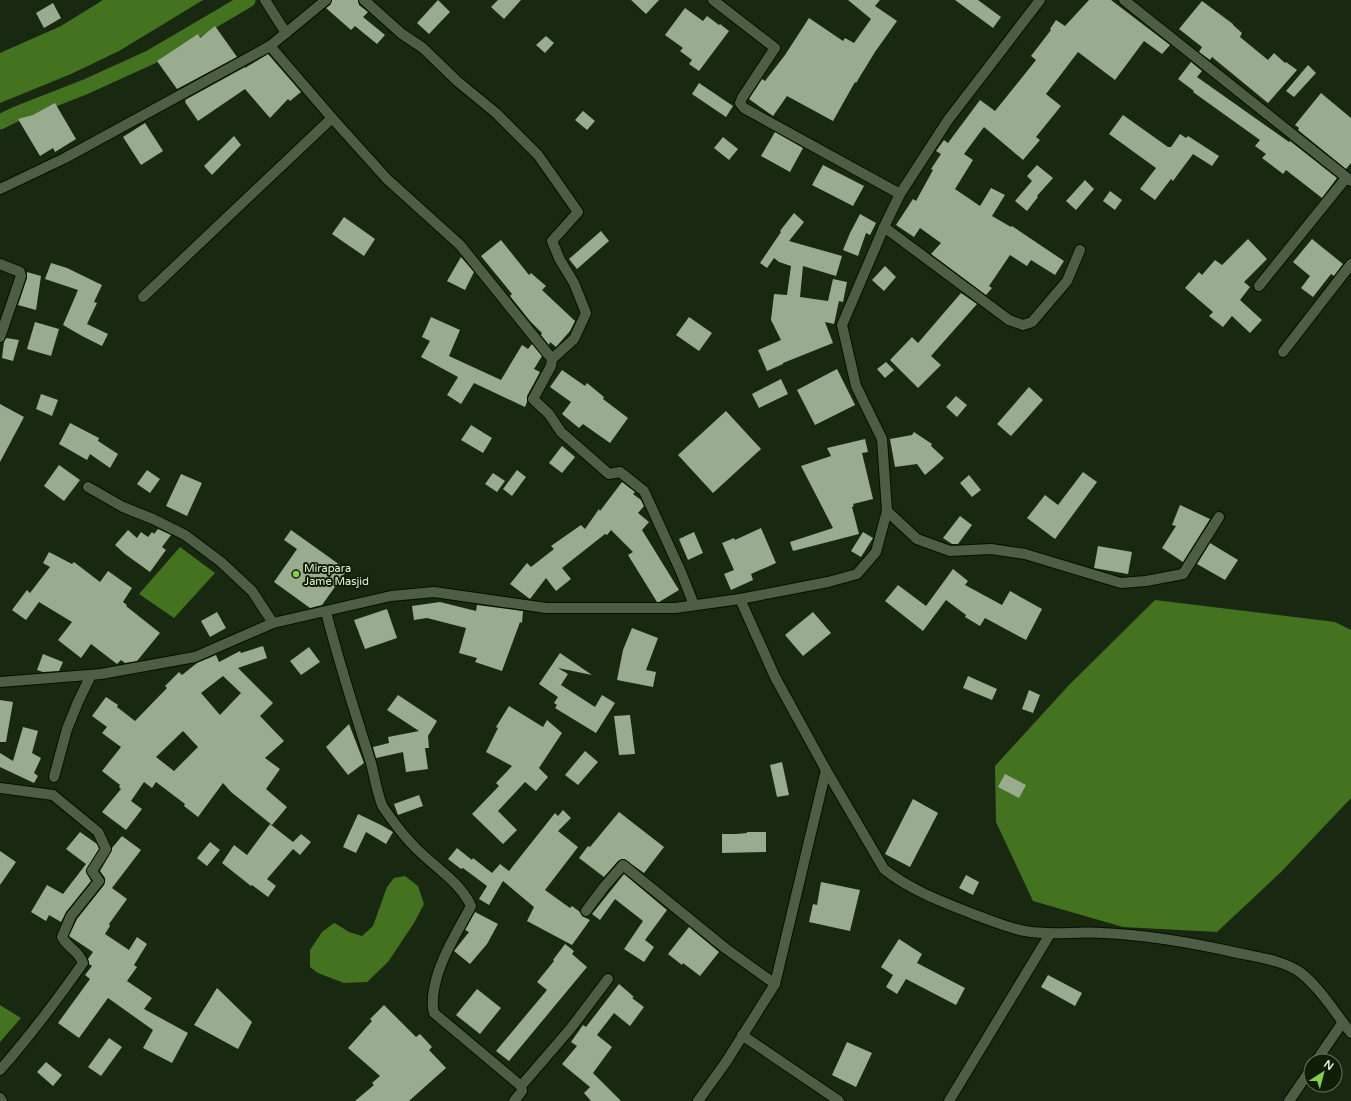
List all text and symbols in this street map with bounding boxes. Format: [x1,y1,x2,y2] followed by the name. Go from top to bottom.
[304,562,369,588] place label: Mirapara Jame Masjid
[291,569,301,579] marker: Mirapara Jame Masjid
[1303,1053,1343,1093] north arrow
[1321,1057,1336,1073] text: N

